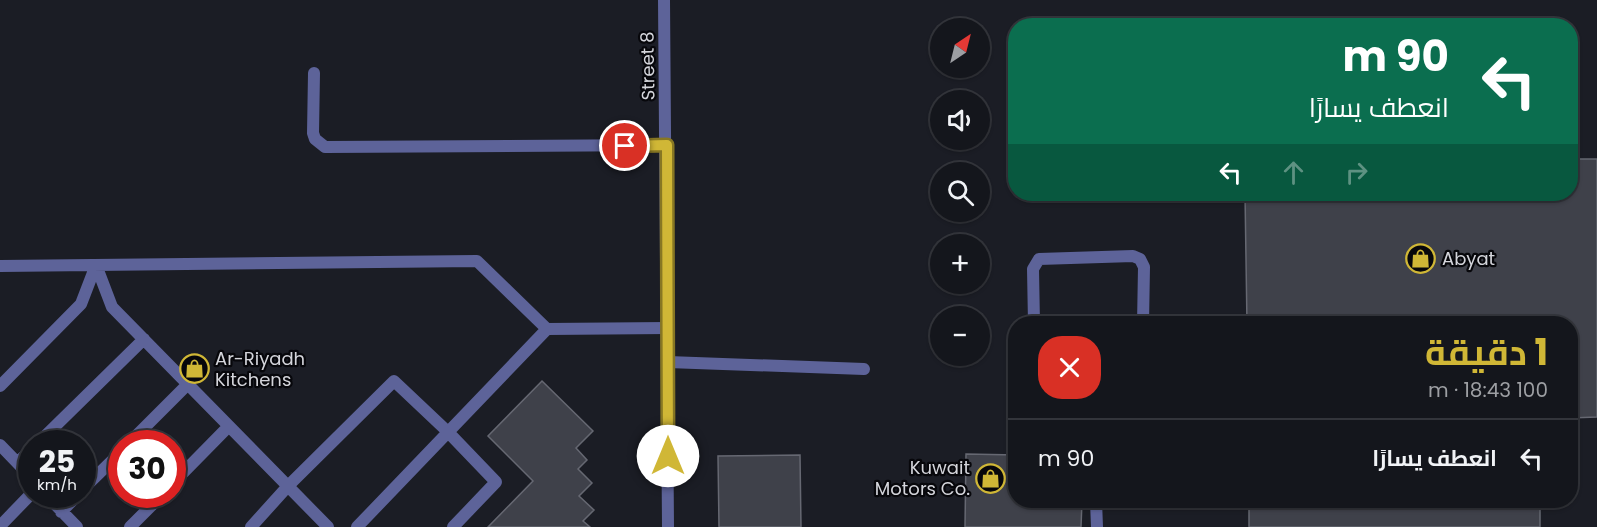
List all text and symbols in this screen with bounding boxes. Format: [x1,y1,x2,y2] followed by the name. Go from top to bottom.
[930,18,990,78] north arrow
[930,18,990,366] map controls
[1342,27,1449,86] text: 90 m
[634,31,661,101] street label: Street 8
[1470,42,1548,120] icon: left
[1309,89,1449,126] text: انعطف يسارًا
[930,90,990,150] button: sound
[599,120,650,171] pin
[608,129,641,162] icon: arrive
[1214,156,1247,189] icon: left
[1277,156,1310,189] icon: ahead
[1340,156,1373,189] icon: right
[930,162,990,222] button: search
[930,234,990,294] button: +
[1405,243,1437,275] shop icon: Abyat
[1442,246,1495,271] place label: Abyat
[930,306,990,366] button: −
[1425,327,1548,378] text: 1 دقيقة
[1038,336,1101,399] button: close
[215,346,305,392] place label: Ar-Riyadh Kitchens
[178,353,210,385] shop icon: Ar-Riyadh Kitchens
[1428,376,1548,404] text: 100 m · 18:43
[636,424,700,488] position arrow
[108,430,186,508] speed limit sign: 30
[39,440,75,483] text: 25
[1515,442,1548,475] icon: left
[1038,443,1094,474] text: 90 m
[1372,443,1497,474] text: انعطف يسارًا
[875,455,970,501] place label: Kuwait Motors Co.
[975,462,1007,494] shop icon: Kuwait Motors Co.
[37,474,77,495] text: km/h

